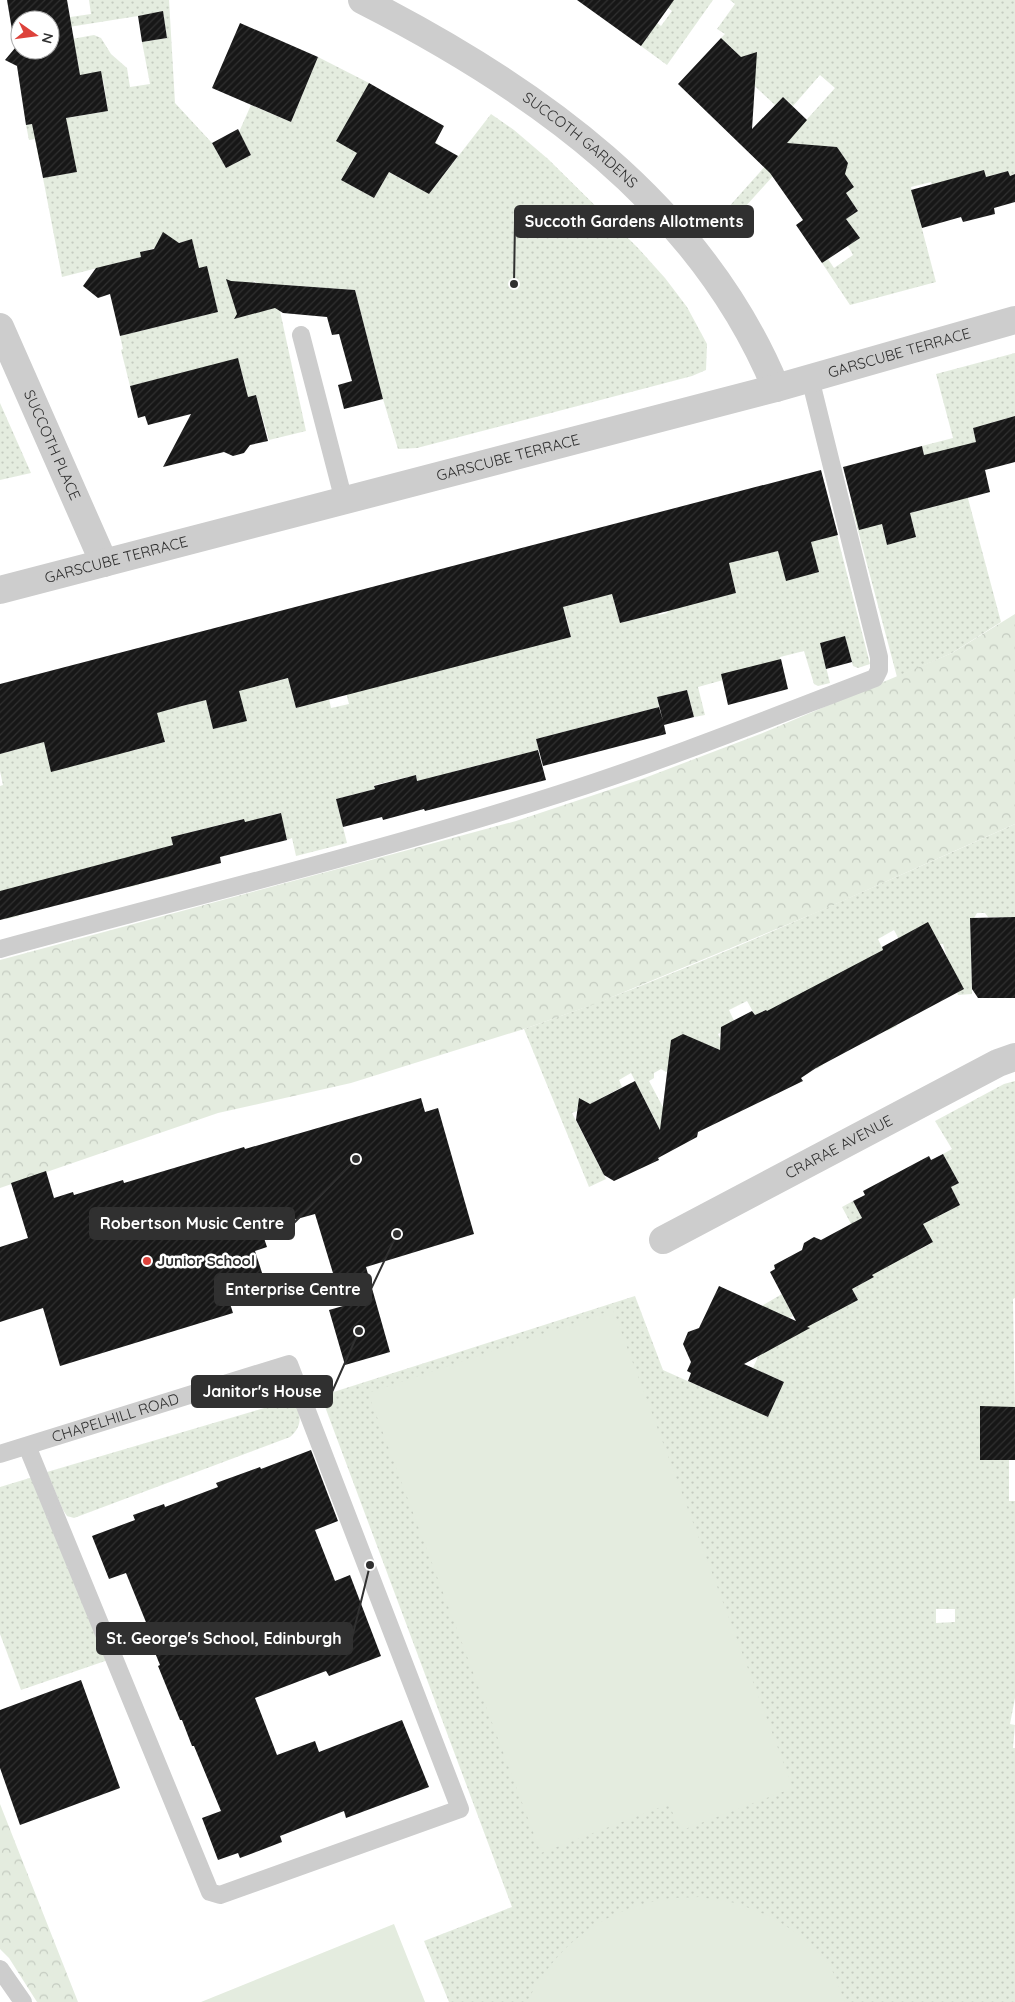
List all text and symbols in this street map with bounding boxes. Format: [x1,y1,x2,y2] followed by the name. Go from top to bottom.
[10,10,60,60] north arrow
[38,31,58,45] text: N
[519,87,642,192] street label: SUCCOTH GARDENS
[515,206,753,237] callout: Succoth Gardens Allotments
[525,211,744,231] text: Succoth Gardens Allotments
[826,323,973,382] street label: GARSCUBE TERRACE
[20,387,85,503] street label: SUCCOTH PLACE
[434,430,582,485] street label: GARSCUBE TERRACE
[42,532,190,587] street label: GARSCUBE TERRACE
[782,1110,896,1183] street label: CRARAE AVENUE
[90,1208,294,1239] callout: Robertson Music Centre
[100,1213,284,1233] text: Robertson Music Centre
[157,1251,255,1270] place label: Junior School
[141,1255,153,1267] marker: Junior School
[215,1274,371,1305] callout: Enterprise Centre
[225,1279,361,1299] text: Enterprise Centre
[192,1376,332,1407] callout: Janitor's House
[202,1381,322,1401] text: Janitor's House
[49,1389,182,1446] street label: CHAPELHILL ROAD
[97,1623,352,1654] callout: St. George's School, Edinburgh
[106,1628,342,1648] text: St. George's School, Edinburgh

